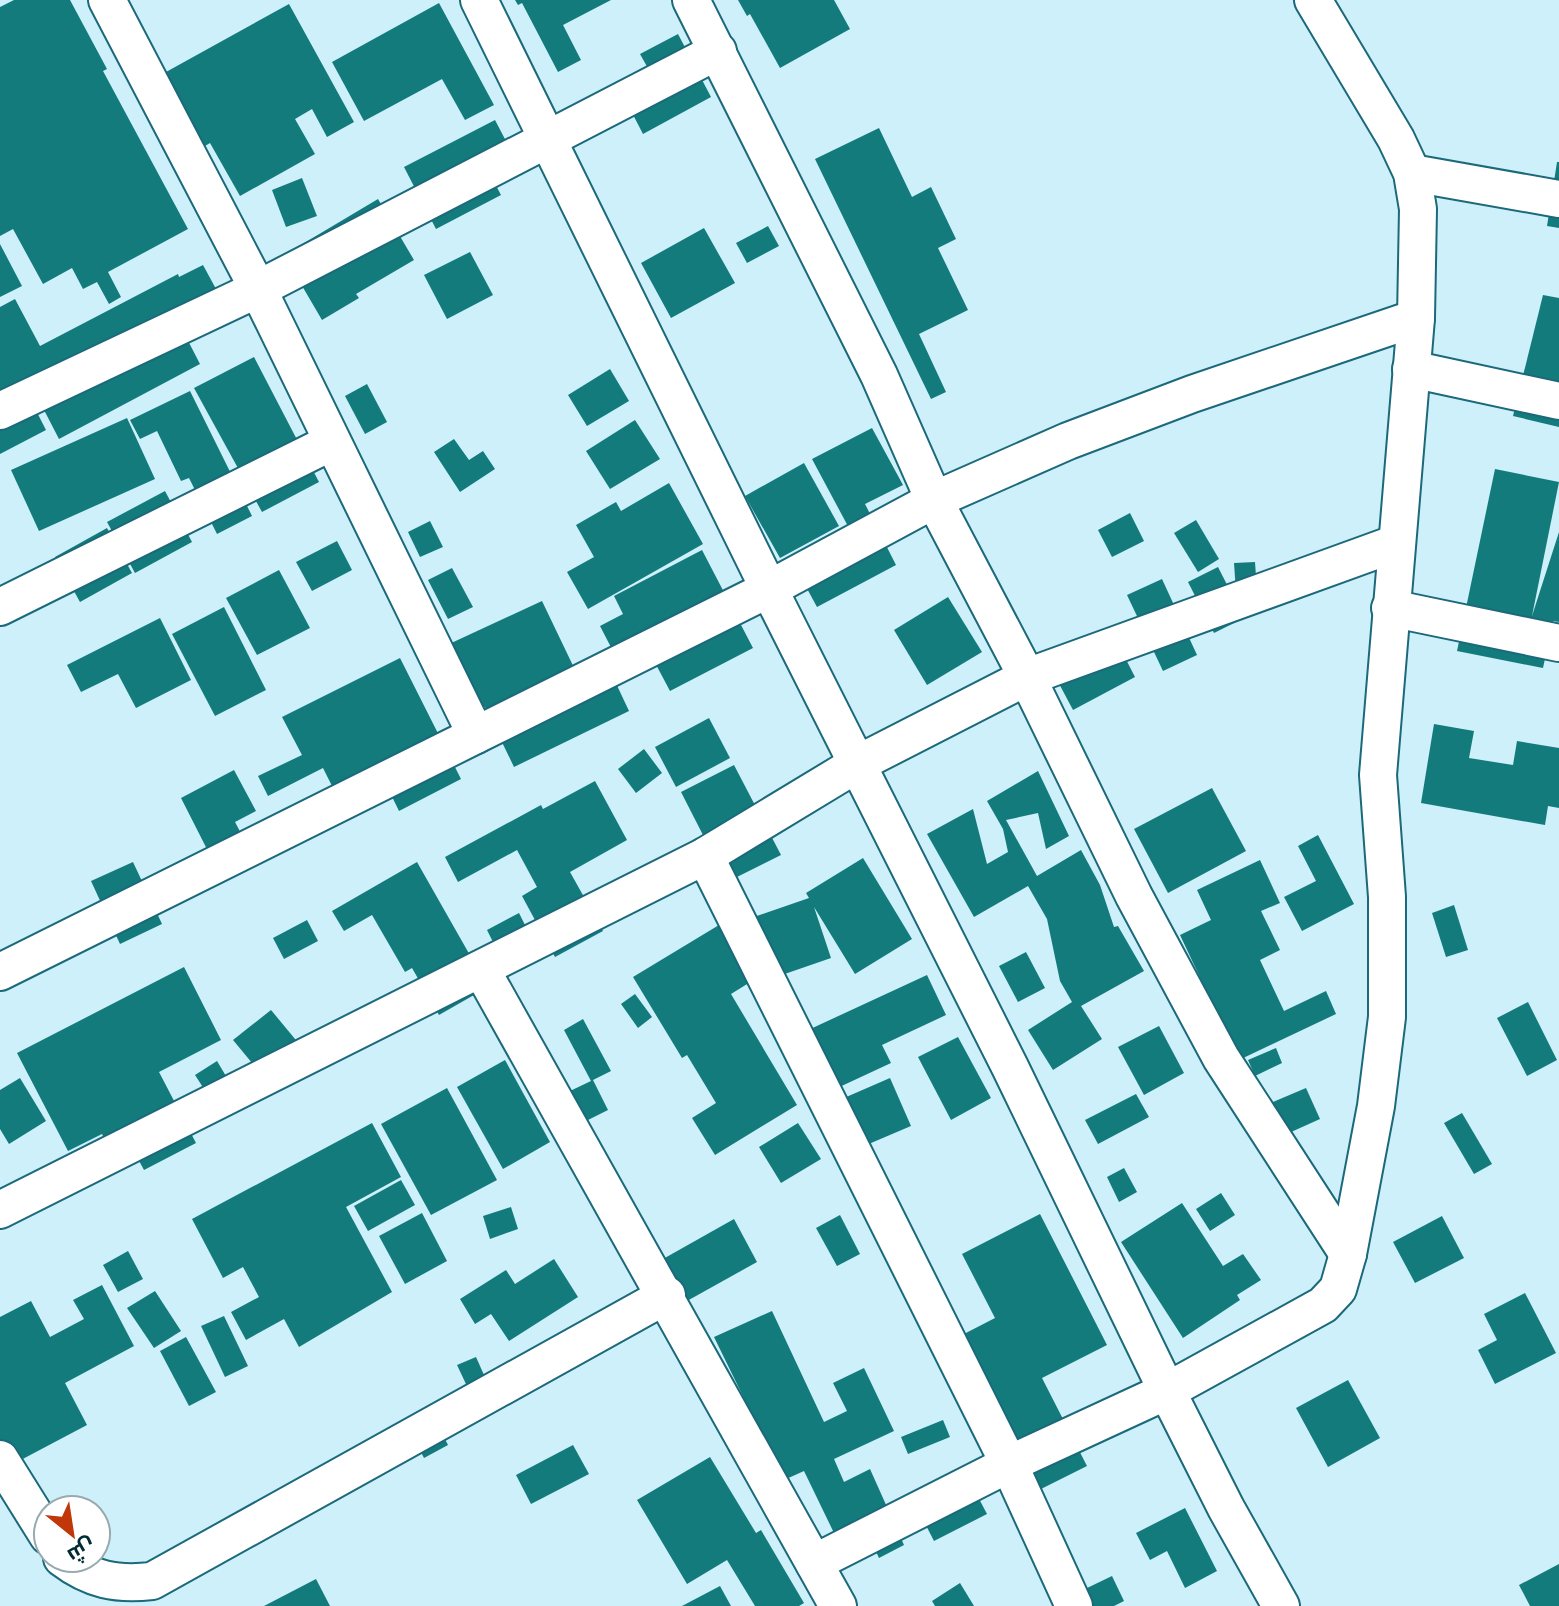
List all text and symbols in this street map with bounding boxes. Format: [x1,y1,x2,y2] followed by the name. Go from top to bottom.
[32,1494,112,1574] north arrow
[63,1532,101,1571] text: ش

